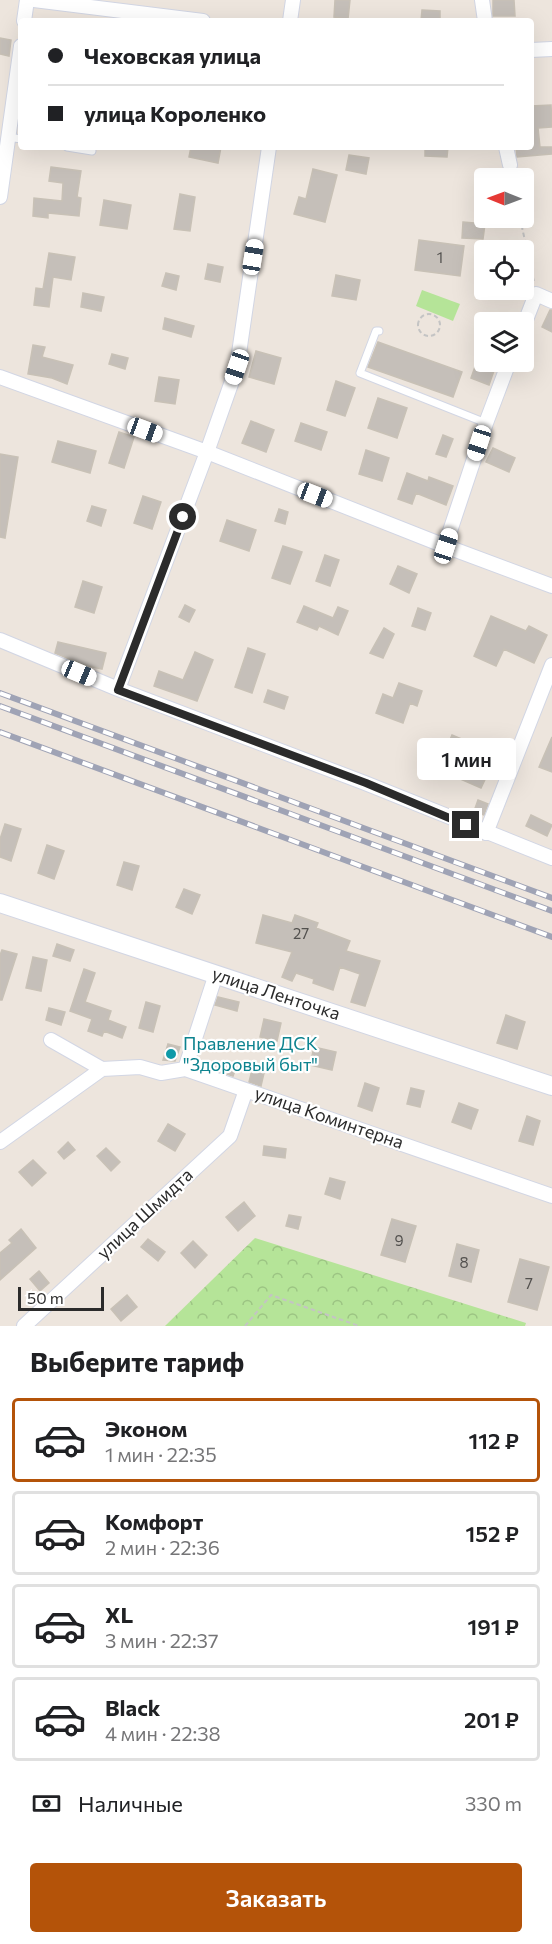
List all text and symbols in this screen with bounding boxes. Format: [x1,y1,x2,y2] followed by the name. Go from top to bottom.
[84,42,261,69] text: Чеховская улица
[84,100,266,127] text: улица Короленко
[474,168,534,228] north arrow
[474,168,534,372] map controls
[241,238,265,276] car
[474,240,534,300] button: locate
[437,248,443,266] house number: 1
[474,312,534,372] button: layers
[223,347,251,387] car
[125,415,165,445] car
[465,423,493,463] car
[295,480,335,510] car
[169,503,196,530] route start
[432,526,460,566] car
[59,658,99,688] car
[416,738,516,780] callout: 1 мин
[441,747,492,771] text: 1 мин
[452,811,479,838] route end
[293,924,309,942] house number: 27
[209,962,343,1024] street label: улица Ленточка
[183,1032,318,1075] place label: Правление ДСК "Здоровый быт"
[164,1047,178,1061] marker: Правление ДСК "Здоровый быт"
[252,1081,407,1153] street label: улица Коминтерна
[92,1163,197,1263] street label: улица Шмидта
[394,1231,404,1249] house number: 9
[459,1253,469,1271] house number: 8
[525,1274,533,1292] house number: 7
[18,1284,104,1312] scale bar
[27,1288,64,1307] text: 50 m
[30,1345,244,1378] text: Выберите тариф
[33,1413,87,1467] icon: car
[105,1415,187,1442] text: Эконом
[469,1427,519,1454] text: 112 ₽
[105,1442,217,1466] text: 1 мин · 22:35
[33,1506,87,1560] icon: car
[105,1508,203,1535] text: Комфорт
[466,1520,519,1547] text: 152 ₽
[105,1535,220,1559] text: 2 мин · 22:36
[33,1599,87,1653] icon: car
[105,1601,133,1628] text: XL
[467,1613,519,1640] text: 191 ₽
[105,1628,219,1652] text: 3 мин · 22:37
[33,1692,87,1746] icon: car
[105,1694,160,1721] text: Black
[464,1706,519,1733] text: 201 ₽
[105,1721,221,1745] text: 4 мин · 22:38
[30,1787,63,1820] icon: cash
[78,1790,183,1817] text: Наличные
[465,1791,522,1815] text: 330 m
[30,1863,522,1932] button: Заказать

